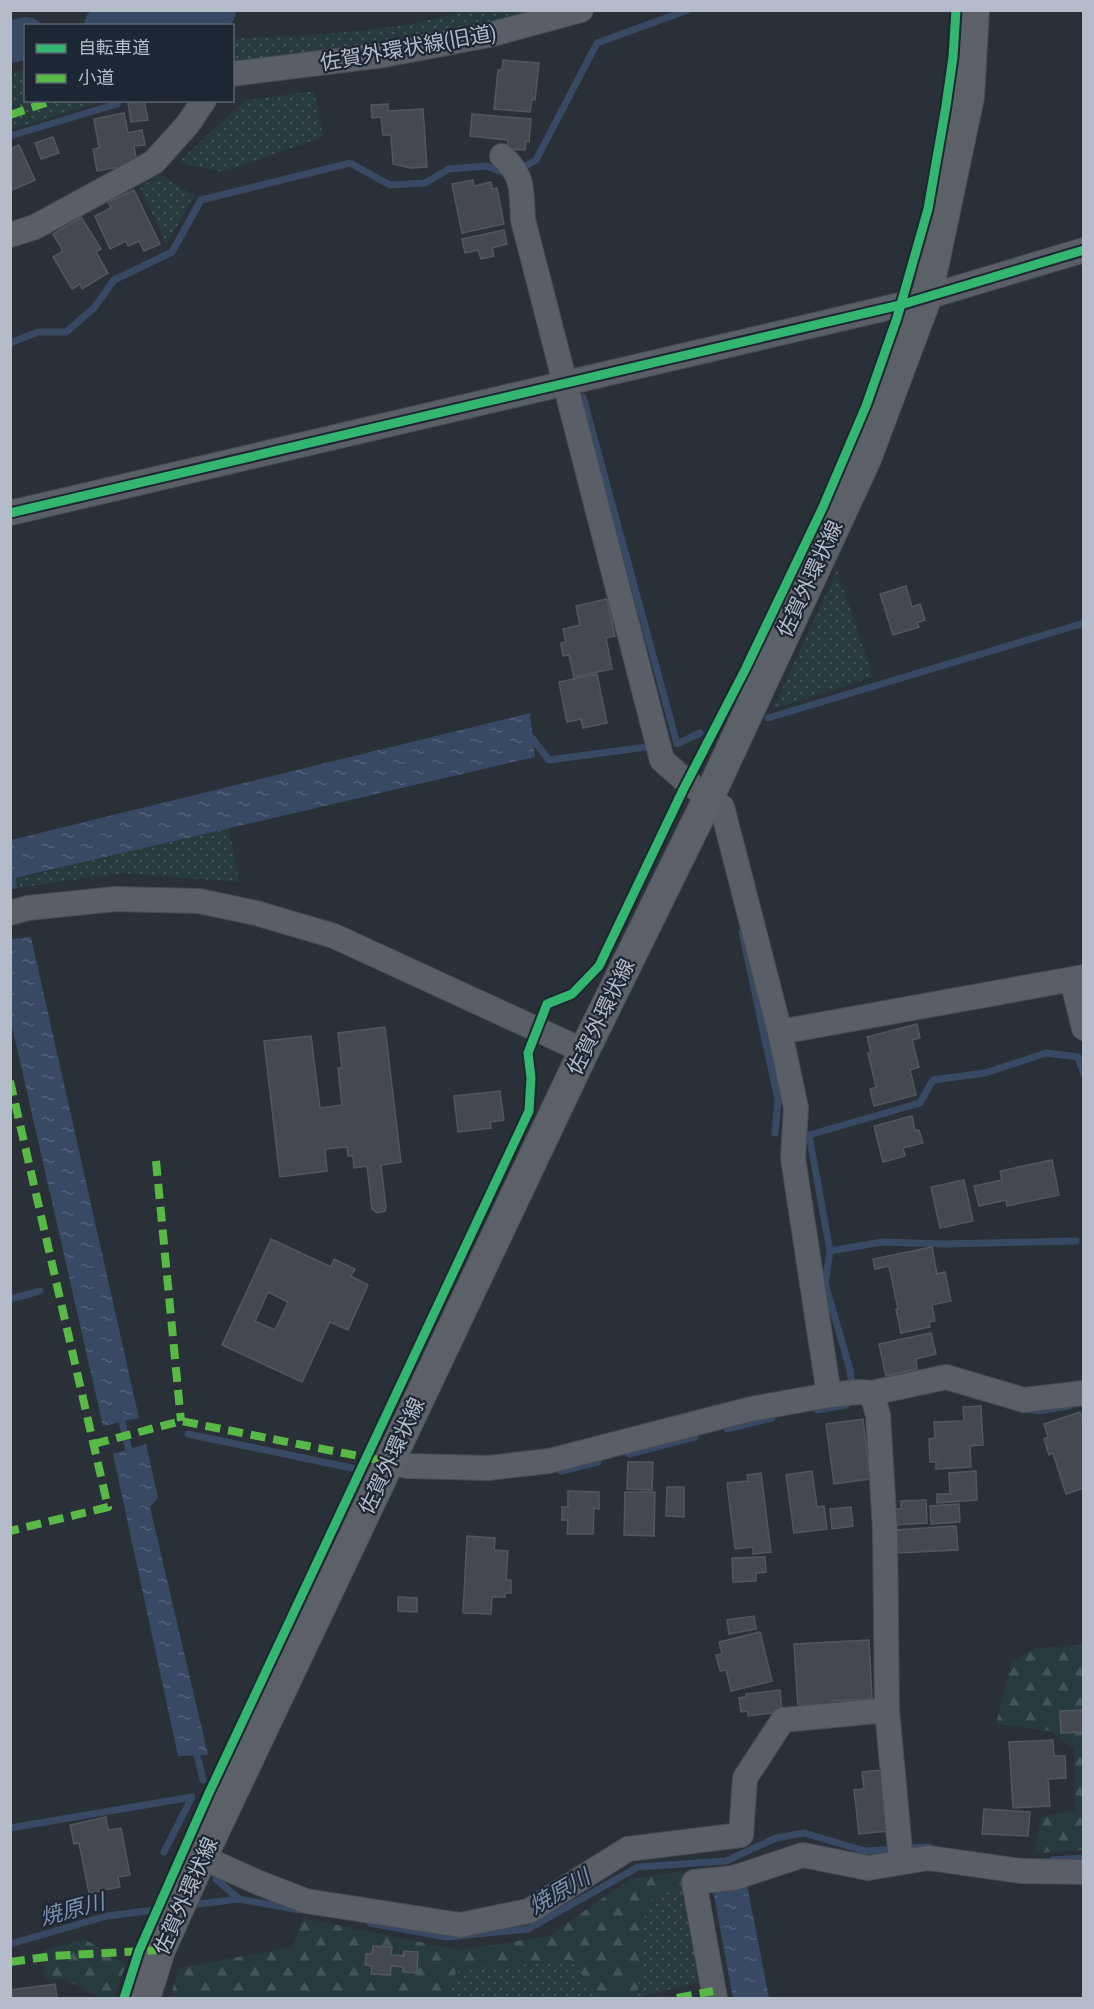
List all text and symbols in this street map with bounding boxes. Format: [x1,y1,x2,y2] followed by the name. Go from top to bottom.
[318,20,498,74] street label: 佐賀外環状線(旧道)
[24,24,234,102] legend
[78,37,150,58] text: 自転車道
[78,67,114,88] text: 小道
[772,516,847,641] street label: 佐賀外環状線
[562,955,639,1078] street label: 佐賀外環状線
[354,1393,429,1518] street label: 佐賀外環状線
[148,1833,222,1958] street label: 佐賀外環状線
[524,1862,596,1919] water label: 焼原川
[37,1887,109,1930] water label: 焼原川

